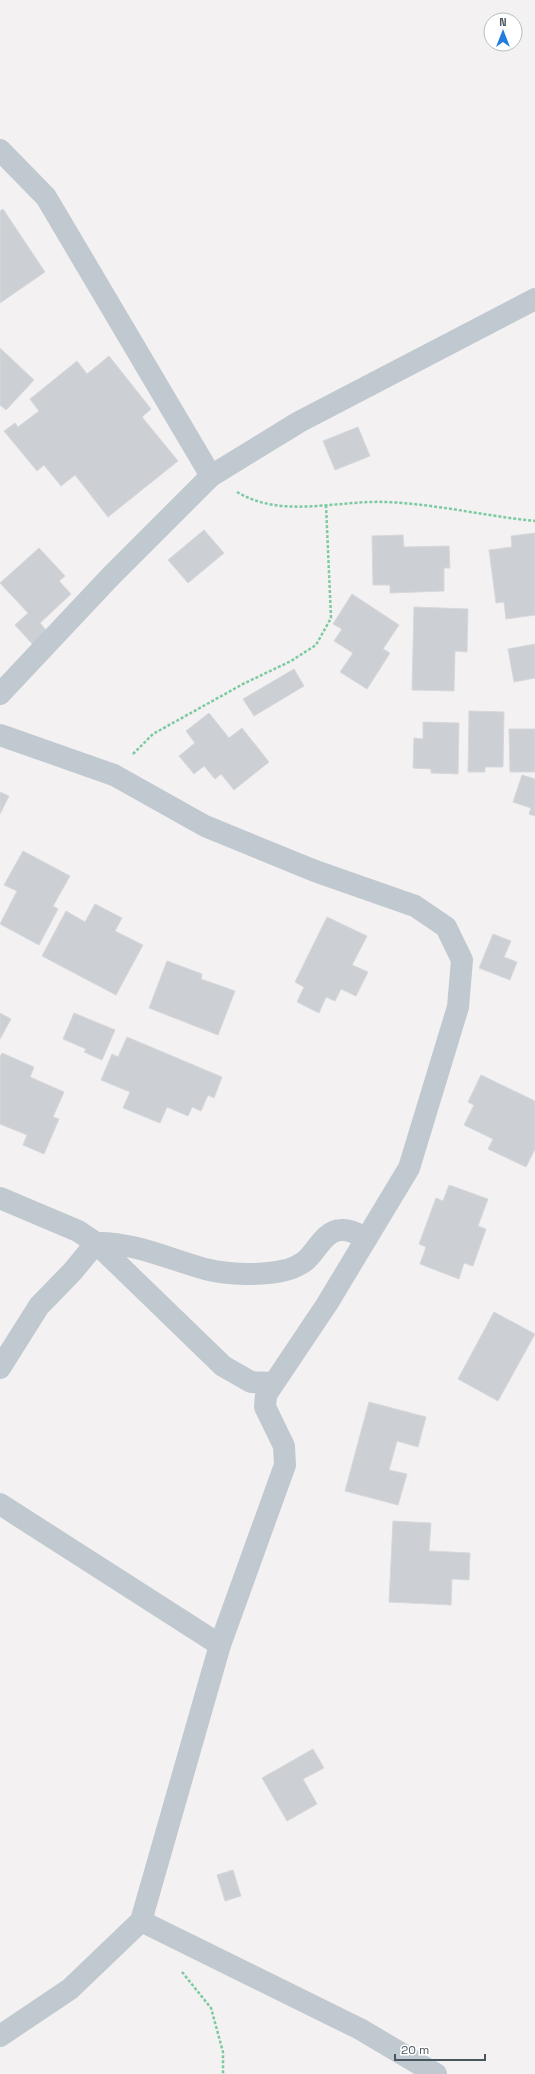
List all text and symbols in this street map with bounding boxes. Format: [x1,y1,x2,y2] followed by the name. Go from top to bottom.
[483,12,523,52] north arrow
[499,15,507,29] text: N
[395,2036,485,2062] scale bar
[401,2042,429,2058] text: 20 m

